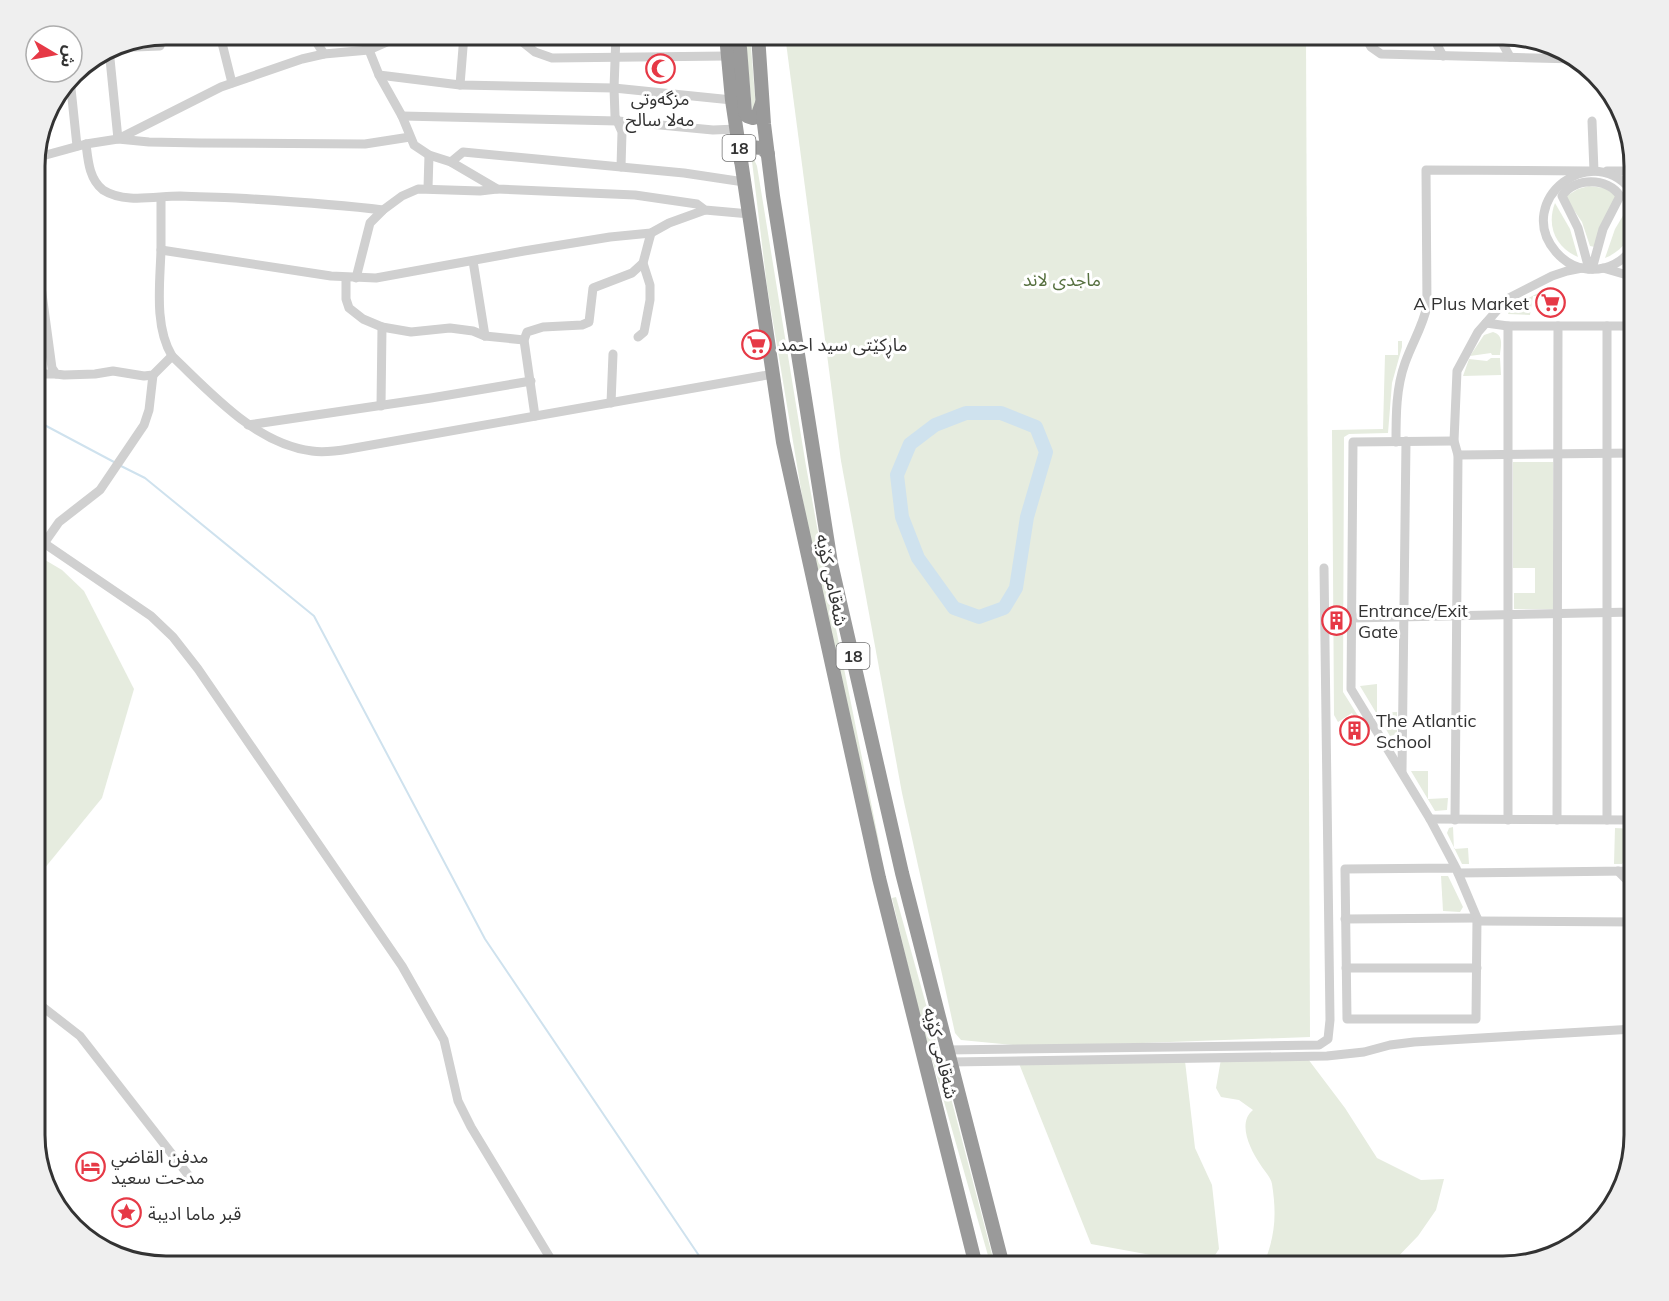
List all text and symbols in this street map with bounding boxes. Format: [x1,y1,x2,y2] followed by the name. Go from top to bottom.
[24,24,84,84] north arrow
[57,44,81,69] text: ش
[644,53,676,85] mosque icon: مزگەوتی مەلا سالح
[625,87,695,133] place label: مزگەوتی مەلا سالح
[722,135,756,161] road number: 18
[1023,268,1101,291] park label: ماجدی لاند
[1534,287,1566,319] supermarket icon: A Plus Market
[1413,292,1529,315] place label: A Plus Market
[741,328,773,360] supermarket icon: ماڕکێتی سید احمد
[778,333,907,359] place label: ماڕکێتی سید احمد
[811,532,853,628] street label: شەقامی کۆیە
[1358,599,1468,643] place label: Entrance/Exit Gate
[1321,604,1353,636] building icon: Entrance/Exit Gate
[836,643,870,669] road number: 18
[1376,709,1476,753] place label: The Atlantic School
[1339,714,1371,746] building icon: The Atlantic School
[919,1005,963,1101] street label: شەقامی کۆیە
[111,1145,209,1189] place label: مدفن القاضي مدحت سعيد
[74,1150,106,1182] hotel icon: مدفن القاضي مدحت سعيد
[111,1197,143,1229] place icon: قبر ماما اديبة
[148,1202,241,1225] place label: قبر ماما اديبة

